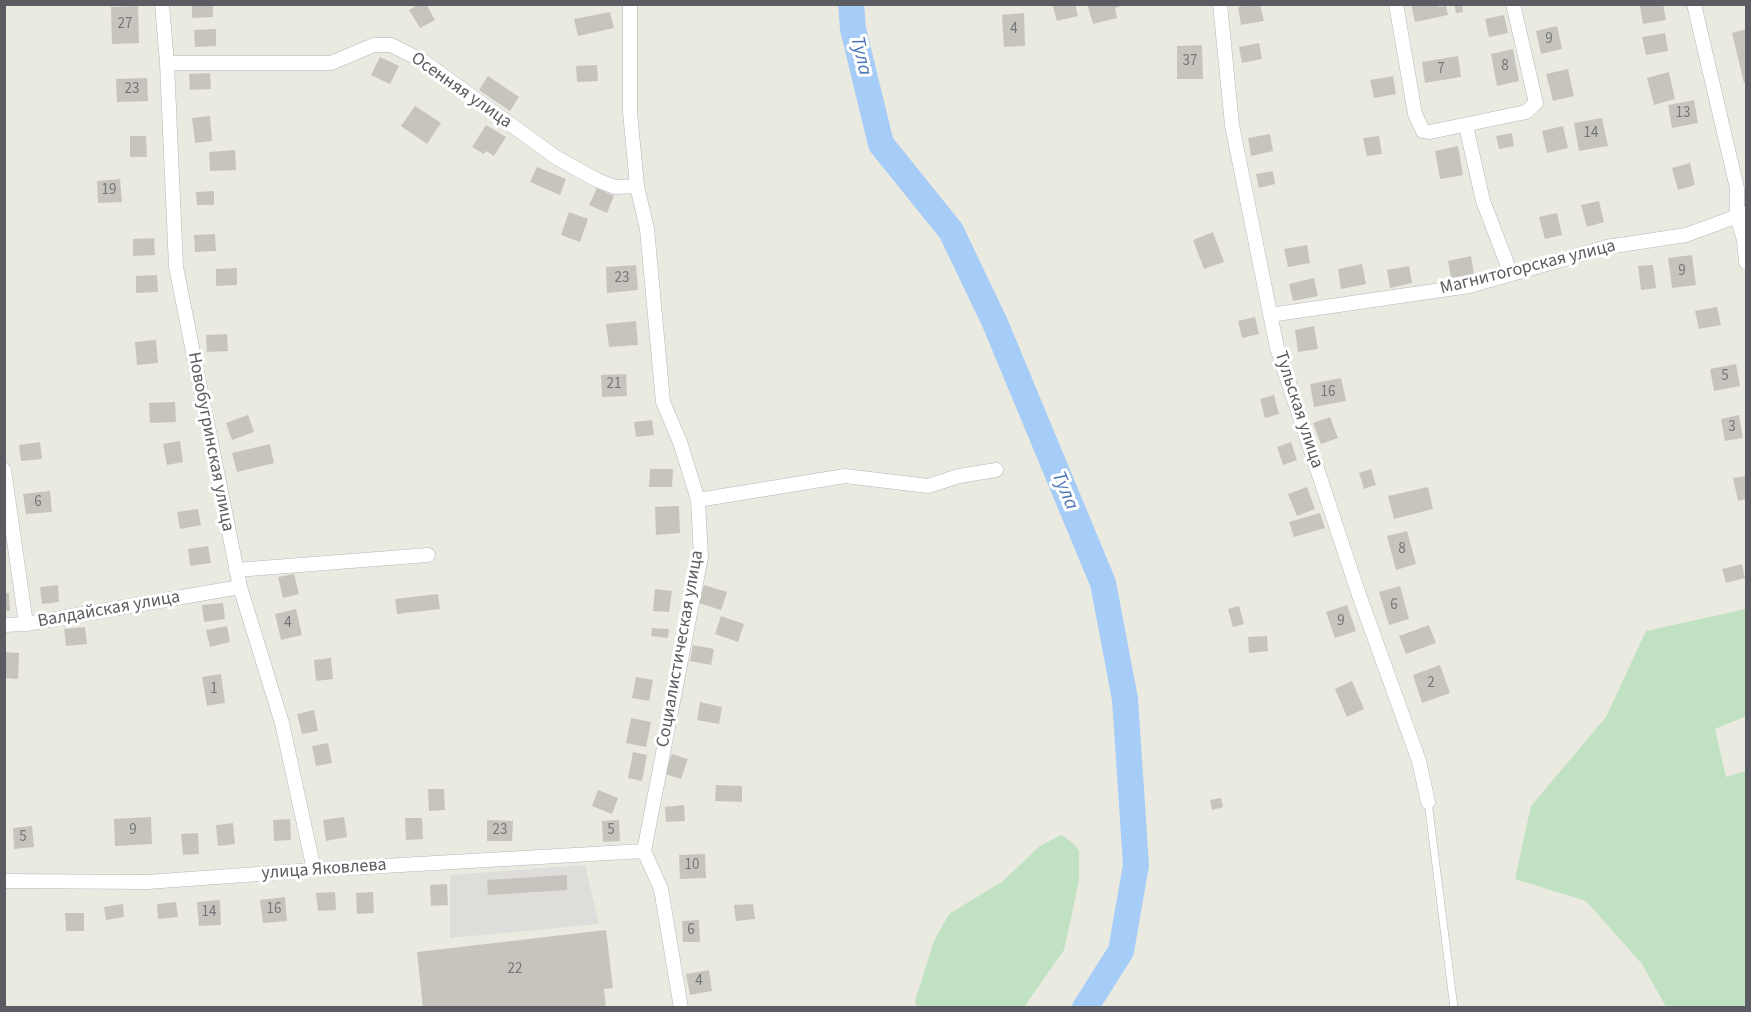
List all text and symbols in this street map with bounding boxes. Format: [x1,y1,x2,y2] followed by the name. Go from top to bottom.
[118,16,132,34] house number: 27
[1010,21,1018,39] house number: 4
[1545,31,1553,49] house number: 9
[844,34,876,78] water label: Тула
[406,48,516,134] street label: Осенняя улица
[1183,53,1197,71] house number: 37
[1501,58,1509,76] house number: 8
[1437,61,1445,79] house number: 7
[125,81,139,99] house number: 23
[1676,105,1690,123] house number: 13
[1584,125,1598,143] house number: 14
[102,182,116,200] house number: 19
[1438,236,1618,300] street label: Магнитогорская улица
[1678,263,1686,281] house number: 9
[615,270,629,288] house number: 23
[1269,349,1327,471] street label: Тульская улица
[182,351,238,533] street label: Новобугринская улица
[1721,368,1729,386] house number: 5
[607,376,621,394] house number: 21
[1321,384,1335,402] house number: 16
[1728,419,1736,437] house number: 3
[1045,468,1083,514] water label: Тула
[34,494,42,512] house number: 6
[1398,541,1406,559] house number: 8
[653,549,709,749] street label: Социалистическая улица
[36,587,182,633] street label: Валдайская улица
[1390,597,1398,615] house number: 6
[1337,613,1345,631] house number: 9
[284,615,292,633] house number: 4
[1427,675,1435,693] house number: 2
[210,681,218,699] house number: 1
[129,822,137,840] house number: 9
[493,822,507,840] house number: 23
[607,822,615,840] house number: 5
[19,829,27,847] house number: 5
[261,855,387,885] street label: улица Яковлева
[685,857,699,875] house number: 10
[267,901,281,919] house number: 16
[202,904,216,922] house number: 14
[687,922,695,940] house number: 6
[508,961,522,979] house number: 22
[695,973,703,991] house number: 4

